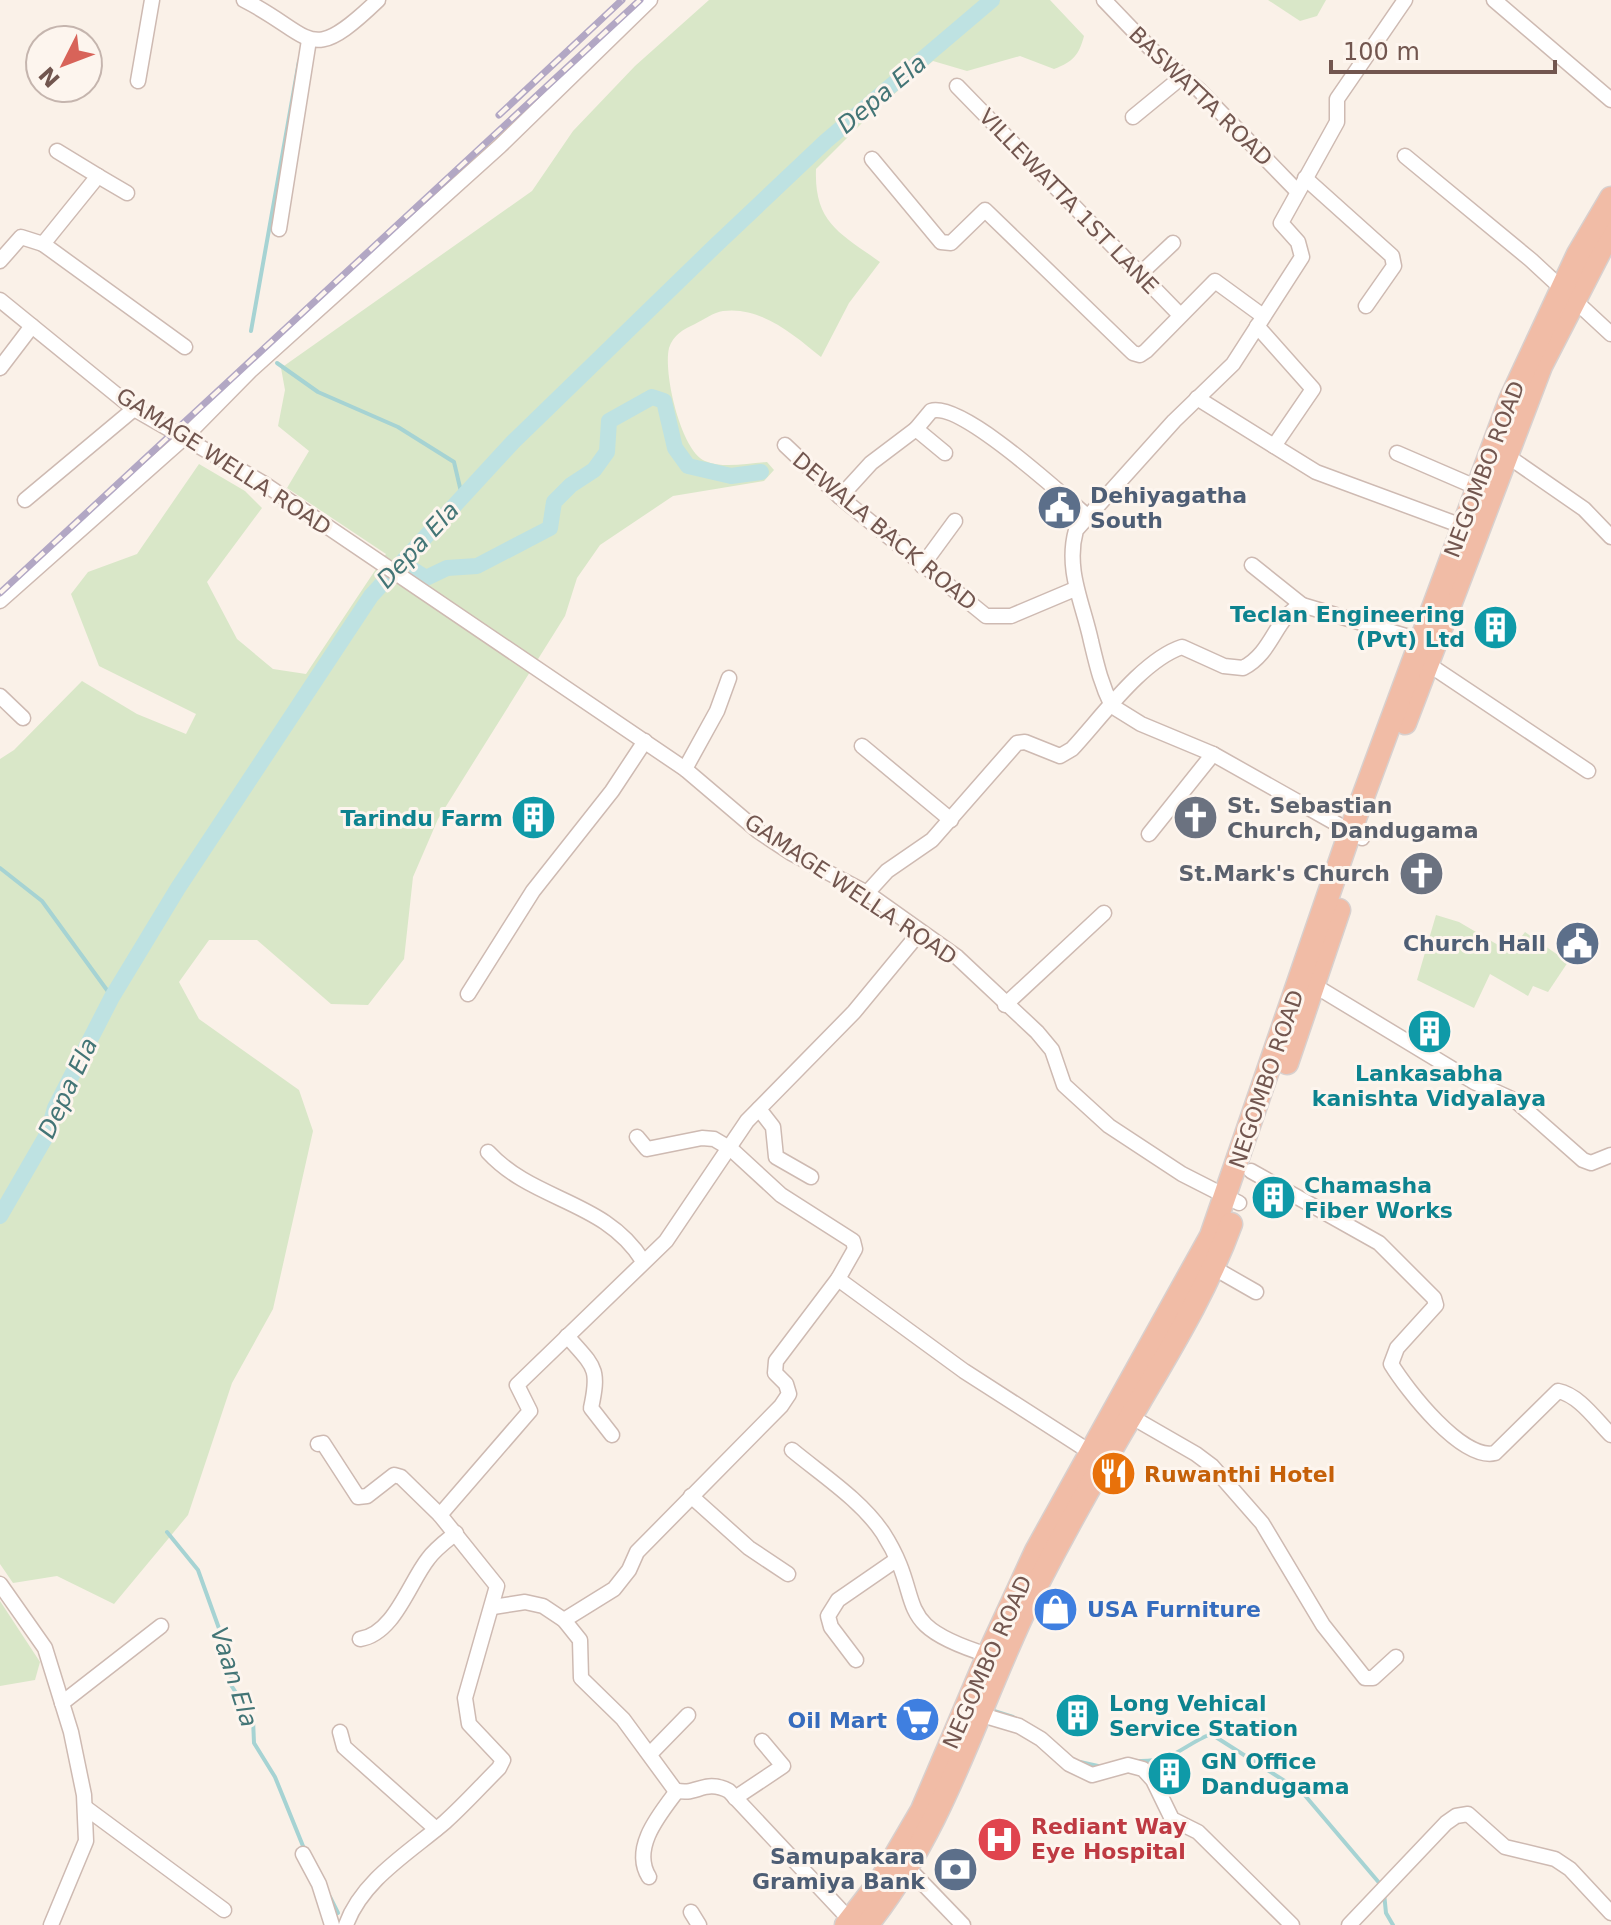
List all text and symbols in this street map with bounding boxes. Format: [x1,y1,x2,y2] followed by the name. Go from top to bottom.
[1124,22,1277,171] street label: BASWATTA ROAD
[24,24,104,104] north arrow
[1331,24,1555,74] scale bar
[1343,38,1420,66] text: 100 m
[832,49,932,139] water label: Depa Ela
[34,62,65,92] text: N
[974,104,1164,299] street label: VILLEWATTA 1ST LANE
[1439,377,1530,561] street label: NEGOMBO ROAD
[112,383,336,540] street label: GAMAGE WELLA ROAD
[788,447,982,616] street label: DEWALA BACK ROAD
[1090,483,1247,533] place label: Dehiyagatha South
[1035,484,1083,532] public building icon: Dehiyagatha South
[371,496,465,594] water label: Depa Ela
[1230,602,1465,652] place label: Teclan Engineering (Pvt) Ltd
[1472,603,1520,651] building icon: Teclan Engineering (Pvt) Ltd
[1227,793,1479,843] place label: St. Sebastian Church, Dandugama
[510,794,558,842] building icon: Tarindu Farm
[1172,794,1220,842] church icon: St. Sebastian Church, Dandugama
[341,806,503,831] place label: Tarindu Farm
[740,809,962,970] street label: GAMAGE WELLA ROAD
[1397,849,1445,897] church icon: St.Mark's Church
[1179,861,1390,886] place label: St.Mark's Church
[1553,919,1601,967] public building icon: Church Hall
[1403,931,1546,956] place label: Church Hall
[1224,987,1309,1172] street label: NEGOMBO ROAD
[1405,1008,1453,1056] building icon: Lankasabha kanishta Vidyalaya
[33,1033,103,1143] water label: Depa Ela
[1312,1061,1546,1111] place label: Lankasabha kanishta Vidyalaya
[1304,1173,1453,1223] place label: Chamasha Fiber Works
[1249,1174,1297,1222] building icon: Chamasha Fiber Works
[1089,1450,1137,1498] restaurant icon: Ruwanthi Hotel
[1144,1462,1335,1487] place label: Ruwanthi Hotel
[938,1572,1037,1753] street label: NEGOMBO ROAD
[1032,1585,1080,1633] shop icon: USA Furniture
[1087,1597,1261,1622] place label: USA Furniture
[205,1623,263,1731] water label: Vaan Ela
[1109,1691,1298,1741] place label: Long Vehical Service Station
[1054,1692,1102,1740] building icon: Long Vehical Service Station
[894,1696,942,1744] supermarket icon: Oil Mart
[787,1708,887,1733] place label: Oil Mart
[1201,1749,1350,1799] place label: GN Office Dandugama
[1146,1750,1194,1798] building icon: GN Office Dandugama
[1031,1814,1187,1864] place label: Rediant Way Eye Hospital
[976,1815,1024,1863] hospital icon: Rediant Way Eye Hospital
[752,1844,926,1894] place label: Samupakara Gramiya Bank
[932,1845,980,1893] bank icon: Samupakara Gramiya Bank

